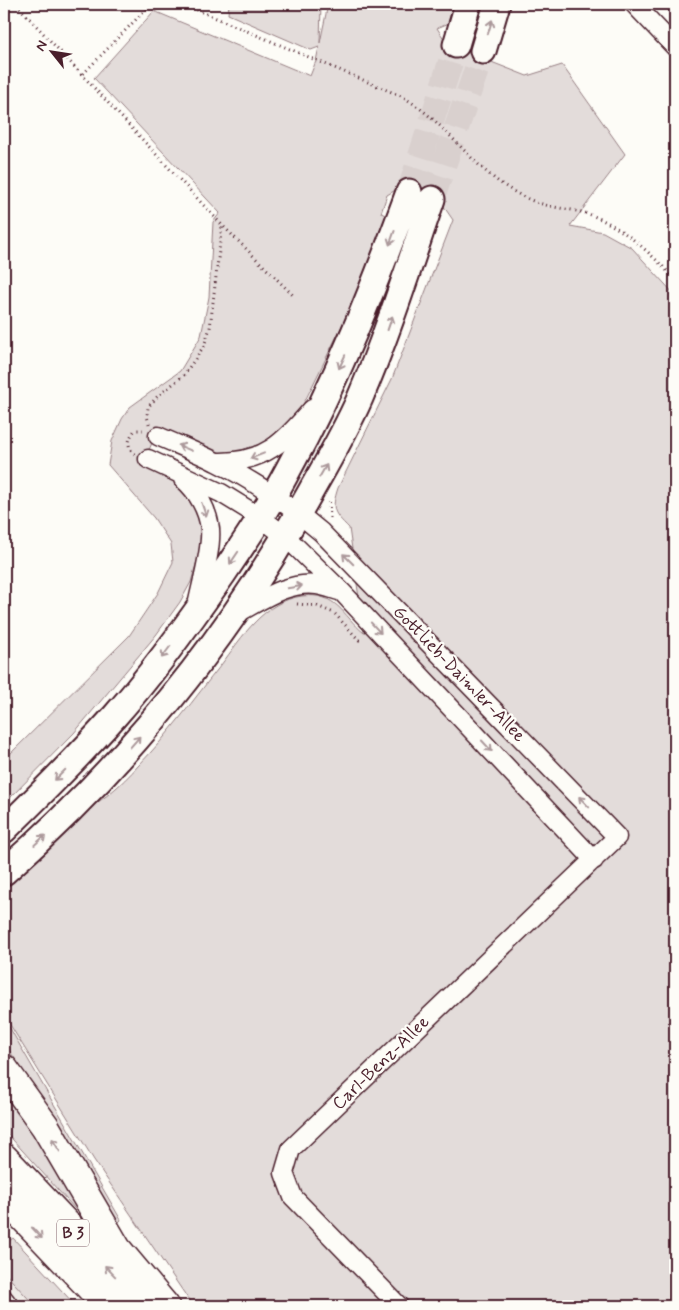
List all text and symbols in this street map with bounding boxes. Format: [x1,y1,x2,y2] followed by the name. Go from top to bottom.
[486,20,495,36] one-way arrow
[28,28,78,78] north arrow
[31,37,52,55] text: N
[387,229,396,245] one-way arrow
[385,315,395,331] one-way arrow
[336,354,346,369] one-way arrow
[178,442,193,452] one-way arrow
[250,452,266,461] one-way arrow
[318,464,328,479] one-way arrow
[200,501,209,517] one-way arrow
[229,551,239,565] one-way arrow
[342,553,354,566] one-way arrow
[286,581,302,591] one-way arrow
[387,600,531,748] street label: Gottlieb-Daimler-Allee
[370,621,382,634] one-way arrow
[161,645,172,658] one-way arrow
[129,735,140,748] one-way arrow
[481,740,493,752] one-way arrow
[54,769,66,781] one-way arrow
[577,796,590,808] one-way arrow
[33,834,46,845] one-way arrow
[327,1010,435,1116] street label: Carl-Benz-Allee
[50,1139,60,1153] one-way arrow
[57,1220,89,1246] road number: B 3
[31,1226,43,1239] one-way arrow
[104,1265,116,1277] one-way arrow

